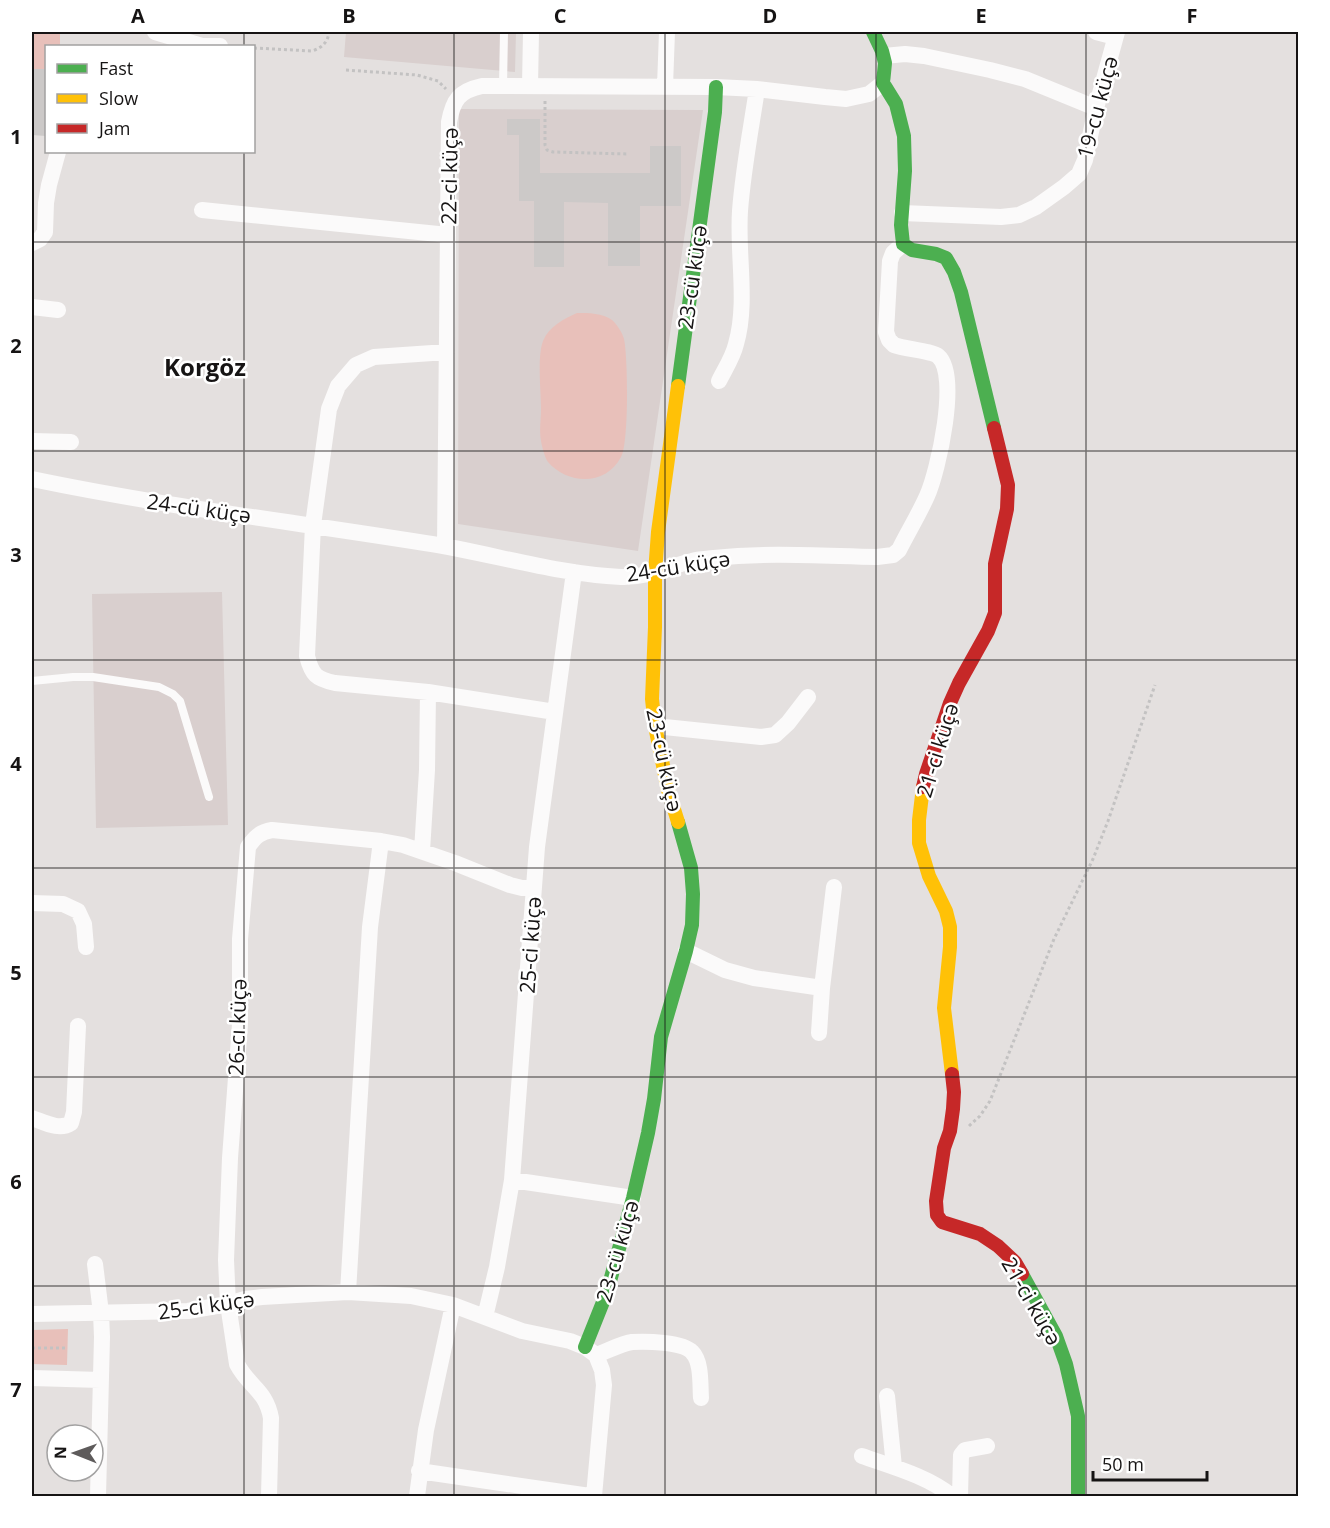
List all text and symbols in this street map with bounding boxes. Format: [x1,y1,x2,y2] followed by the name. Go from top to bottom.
[131,2,145,29] text: A
[342,2,356,29] text: B
[554,2,567,29] text: C
[763,2,777,29] text: D
[975,2,987,29] text: E
[1187,2,1197,29] text: F
[45,45,255,153] legend
[1070,53,1124,161] street label: 19-cu küçə
[99,56,133,80] text: Fast
[99,86,138,110] text: Slow
[97,116,131,140] text: Jam
[10,123,22,150] text: 1
[434,127,464,225] street label: 22-ci küçə
[671,223,713,331] street label: 23-cü küçə
[10,332,22,359] text: 2
[164,350,246,383] district label: Korgöz
[145,487,253,529] street label: 24-cü küçə
[10,541,22,568] text: 3
[624,544,732,588] street label: 24-cü küçə
[909,699,965,801] street label: 21-ci küçə
[640,706,690,814] street label: 23-cü küçə
[10,750,22,777] text: 4
[513,895,547,995] street label: 25-ci küçə
[10,959,22,986] text: 5
[221,978,253,1076] street label: 26-cı küçə
[10,1168,22,1195] text: 6
[589,1197,645,1305] street label: 23-cü küçə
[996,1252,1068,1350] street label: 21-ci küçə
[156,1284,256,1326] street label: 25-ci küçə
[10,1376,22,1403] text: 7
[45,1423,105,1483] north arrow
[1093,1444,1207,1482] scale bar
[49,1446,71,1459] text: N
[1102,1452,1144,1476] text: 50 m

